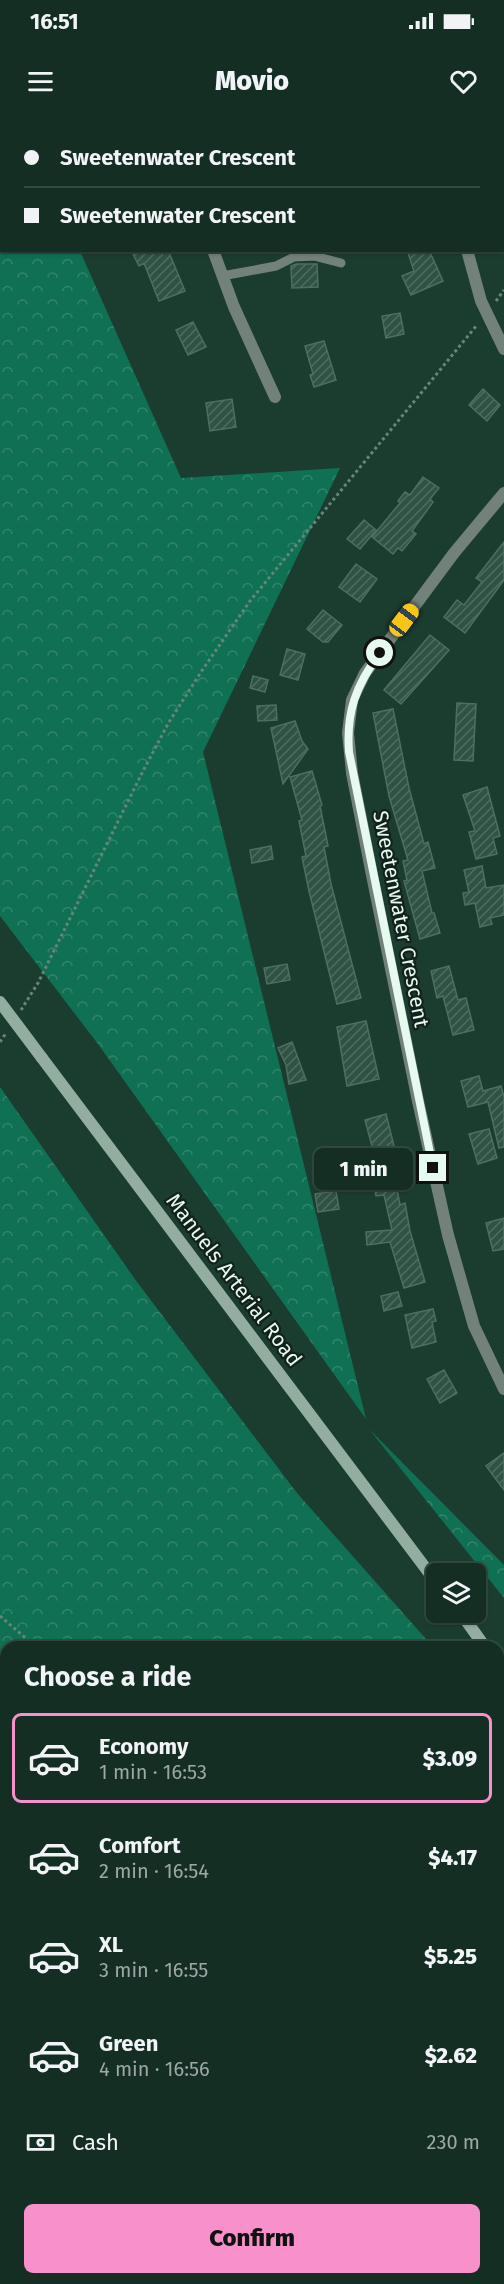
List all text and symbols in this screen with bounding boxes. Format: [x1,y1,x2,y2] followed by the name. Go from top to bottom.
[30,8,79,35] text: 16:51
[24,65,57,98] icon: menu
[215,65,289,97] text: Movio
[447,65,480,98] icon: heart
[60,144,296,171] text: Sweetenwater Crescent
[60,202,296,229] text: Sweetenwater Crescent
[386,600,422,640] car
[366,639,393,666] route start
[367,808,435,1030] street label: Sweetenwater Crescent
[313,1147,412,1189] callout: 1 min
[419,1154,446,1181] route end
[340,1157,387,1181] text: 1 min
[161,1189,307,1371] street label: Manuels Arterial Road
[426,1563,486,1623] map controls
[426,1563,486,1623] button: layers
[24,1661,191,1693] text: Choose a ride
[27,1731,81,1785] icon: car
[99,1733,188,1760] text: Economy
[423,1745,477,1772] text: $3.09
[99,1760,207,1784] text: 1 min · 16:53
[27,1830,81,1884] icon: car
[99,1832,180,1859] text: Comfort
[428,1844,477,1871] text: $4.17
[99,1859,209,1883] text: 2 min · 16:54
[27,1929,81,1983] icon: car
[99,1931,123,1958] text: XL
[424,1943,477,1970] text: $5.25
[99,1958,208,1982] text: 3 min · 16:55
[27,2028,81,2082] icon: car
[99,2030,158,2057] text: Green
[425,2042,477,2069] text: $2.62
[99,2057,210,2081] text: 4 min · 16:56
[24,2126,57,2159] icon: cash
[72,2129,119,2156] text: Cash
[427,2130,480,2154] text: 230 m
[24,2204,480,2273] button: Confirm

